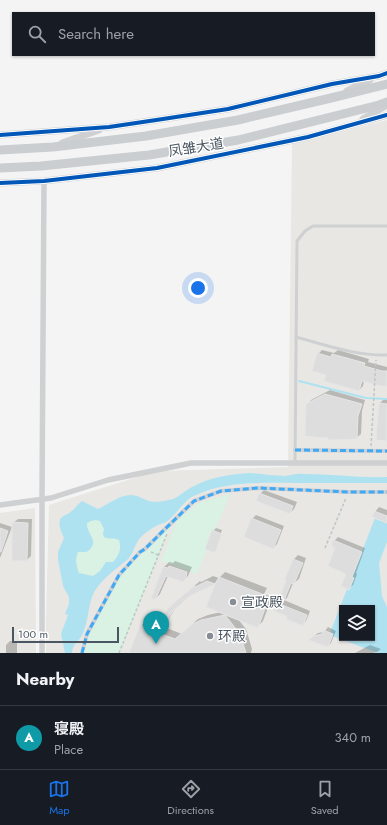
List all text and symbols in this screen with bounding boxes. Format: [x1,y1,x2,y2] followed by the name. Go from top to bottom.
[12,12,375,56] search box
[26,23,48,45] icon: search
[58,23,134,45] text: Search here
[167,133,225,161] street label: 凤雏大道
[188,278,208,298] your location
[241,592,283,612] place label: 宣政殿
[228,597,238,607] marker: 宣政殿
[339,605,375,641] map controls
[339,605,375,641] button: layers
[143,611,169,644] pin: A
[12,625,119,644] scale bar
[18,626,48,642] text: 100 m
[218,626,246,646] place label: 环殿
[205,631,215,641] marker: 环殿
[16,667,74,691] text: Nearby
[54,718,84,740] text: 寝殿
[24,728,34,747] text: A
[334,728,371,747] text: 340 m
[54,740,83,759] text: Place
[48,778,70,818] tab: Map
[167,778,214,818] tab: Directions
[311,778,339,818] tab: Saved

